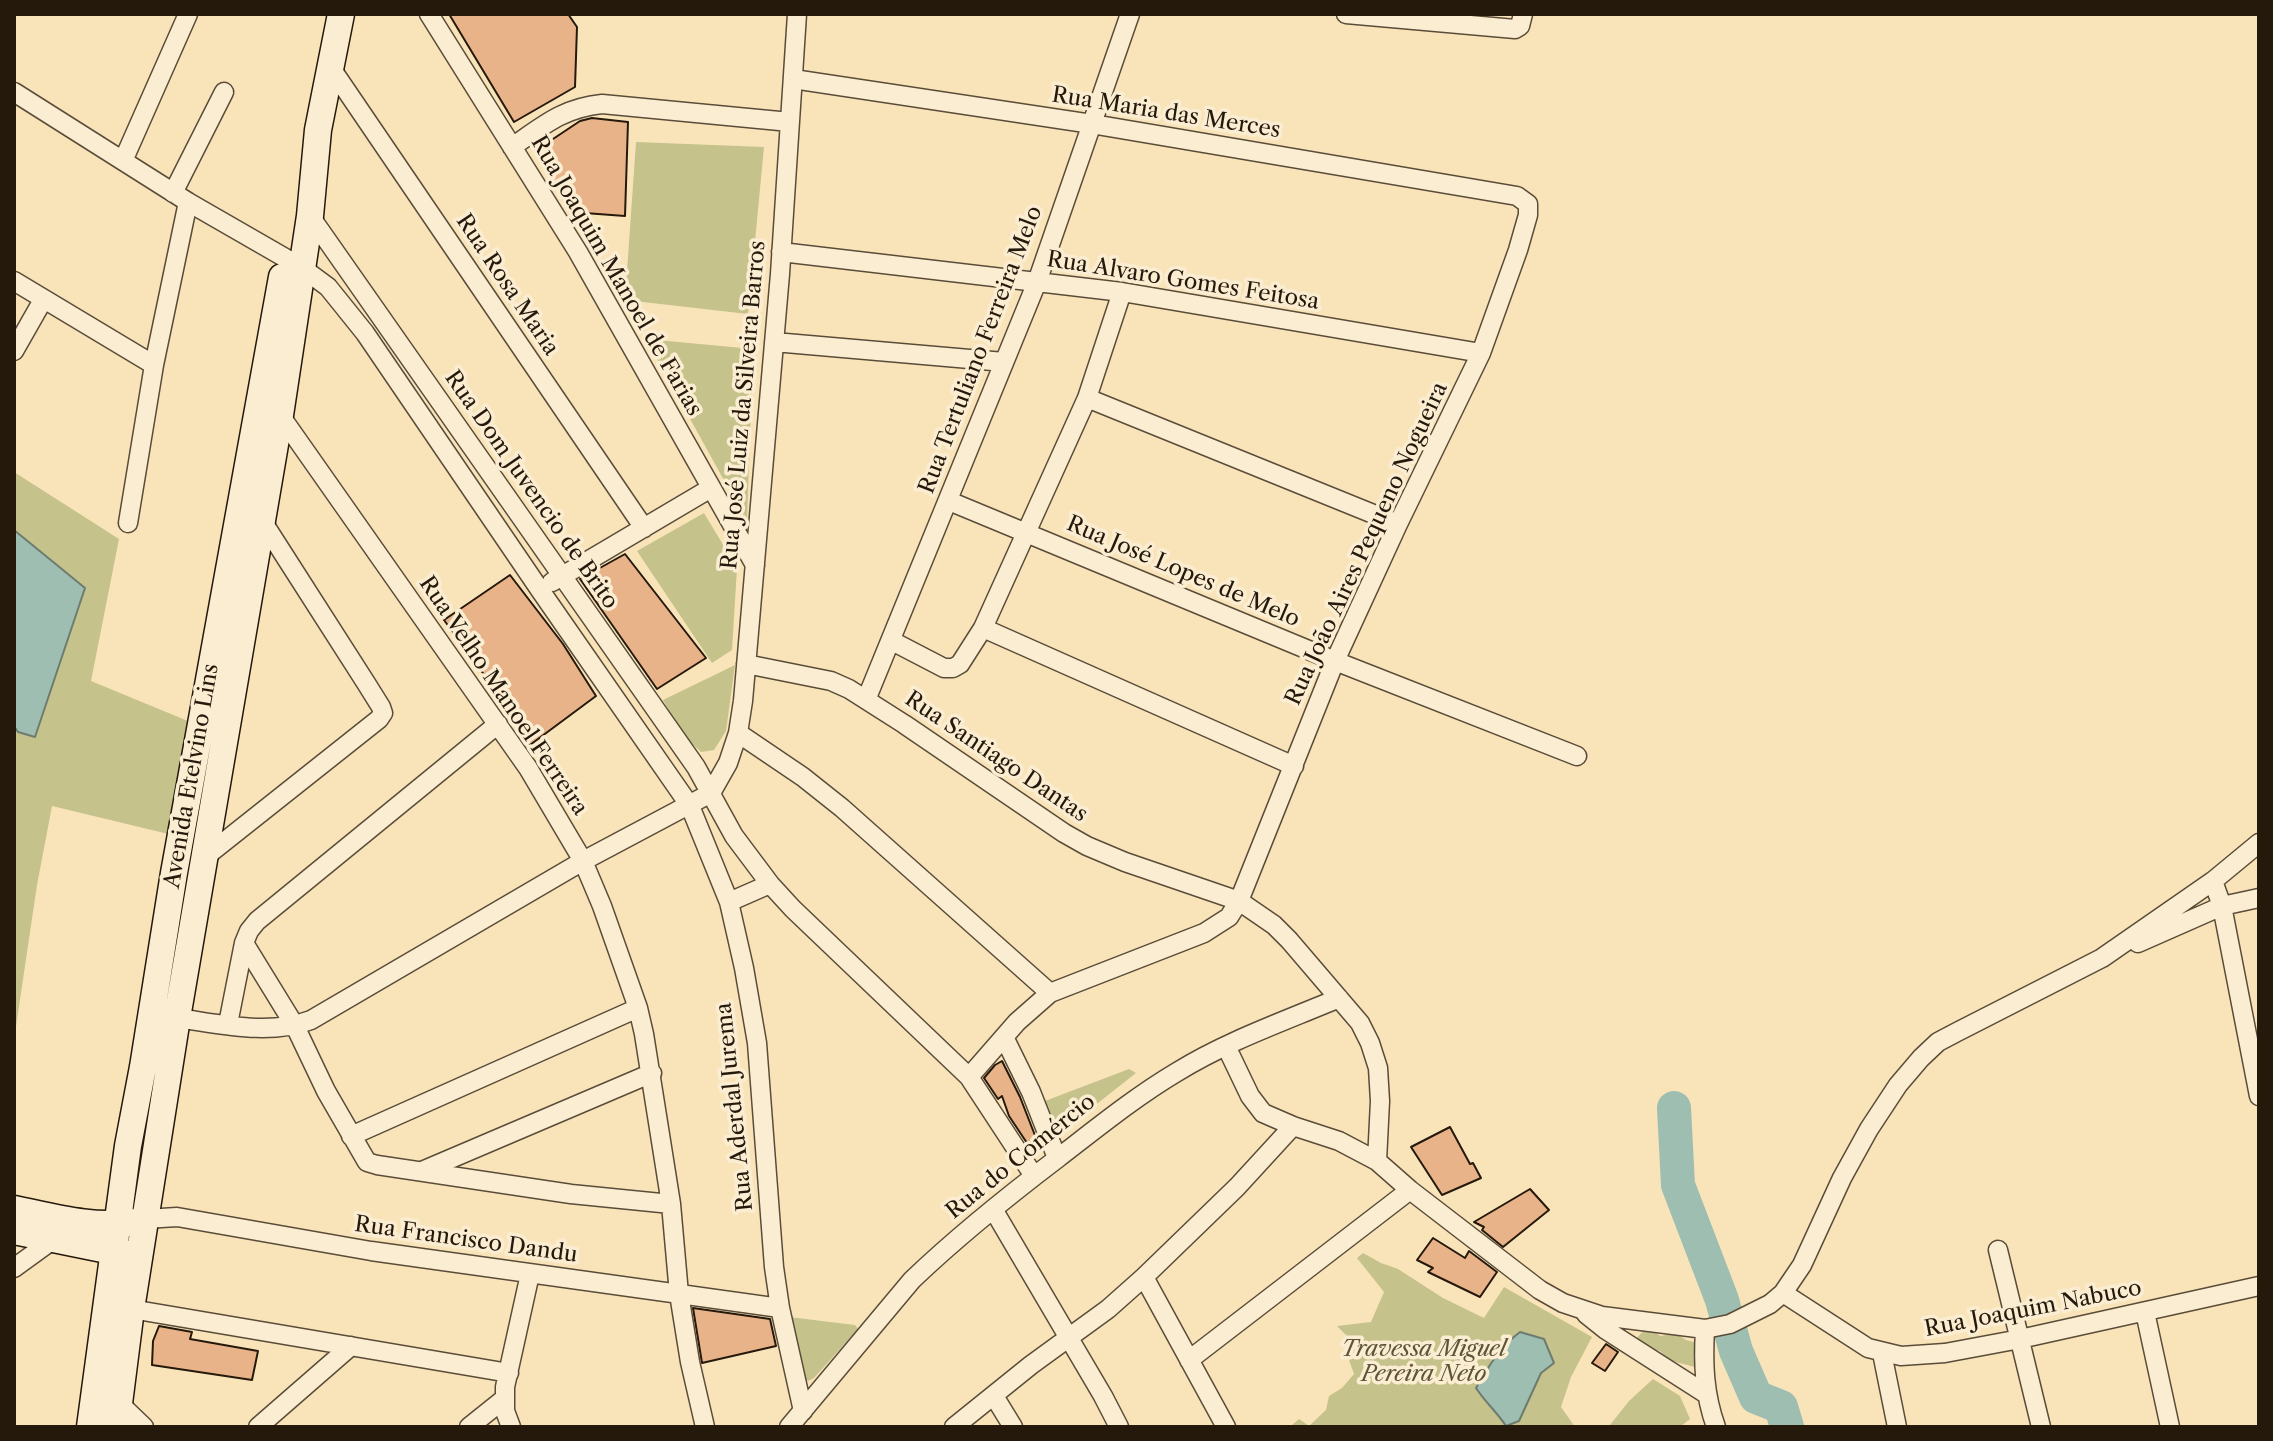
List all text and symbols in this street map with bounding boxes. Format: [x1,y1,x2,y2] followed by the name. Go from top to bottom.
[1050,82,1282,144] street label: Rua Maria das Merces
[525,131,707,421] street label: Rua Joaquim Manoel de Farias
[914,202,1048,498] street label: Rua Tertuliano Ferreira Melo
[450,209,564,361] street label: Rua Rosa Maria
[716,239,772,571] street label: Rua José Luiz da Silveira Barros
[1045,246,1321,316] street label: Rua Alvaro Gomes Feitosa
[439,366,623,614] street label: Rua Dom Juvencio de Brito
[1280,378,1454,710] street label: Rua João Aires Pequeno Nogueira
[1062,511,1304,633] street label: Rua José Lopes de Melo
[413,572,593,820] street label: Rua Velho Manoel Ferreira
[159,662,225,890] street label: Avenida Etelvino Lins
[900,686,1092,828] street label: Rua Santiago Dantas
[711,1001,759,1213] street label: Rua Aderdal Jurema
[941,1089,1101,1225] street label: Rua do Comércio
[353,1211,579,1269] street label: Rua Francisco Dandu
[1922,1275,2144,1343] street label: Rua Joaquim Nabuco
[1341,1337,1507,1388] park label: Travessa Miguel Pereira Neto

